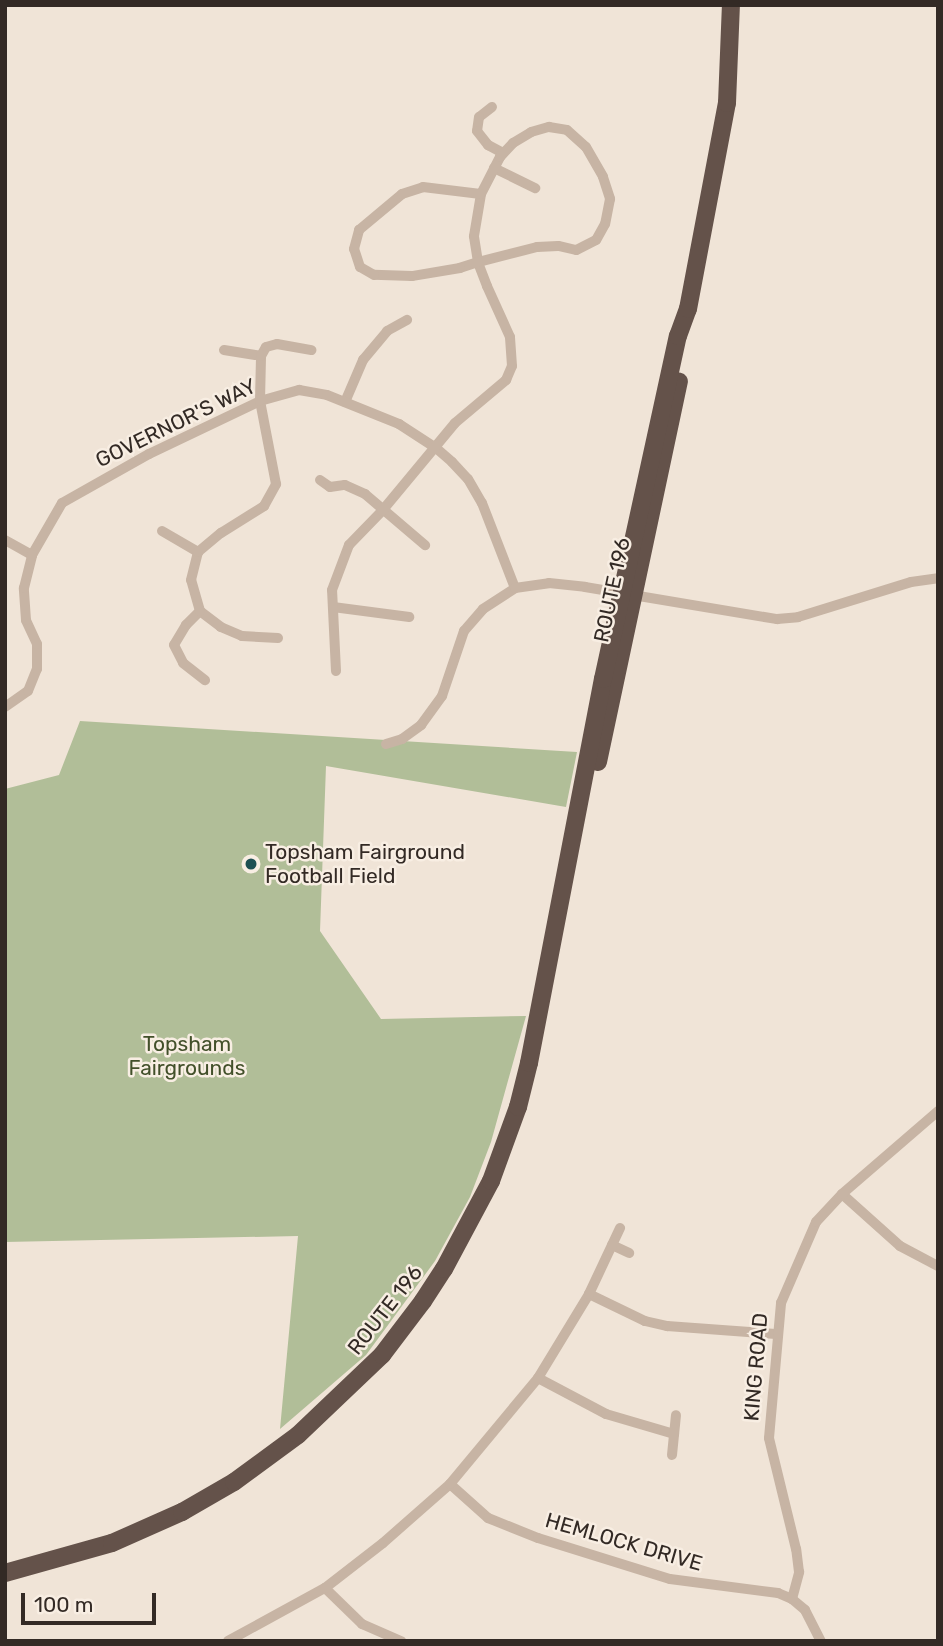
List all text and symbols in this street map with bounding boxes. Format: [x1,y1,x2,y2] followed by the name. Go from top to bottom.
[91,373,261,473] street label: GOVERNOR'S WAY
[589,535,635,645] street label: ROUTE 196
[265,839,465,889] place label: Topsham Fairground Football Field
[243,856,259,872] marker: Topsham Fairground Football Field
[128,1031,246,1081] park label: Topsham Fairgrounds
[342,1260,428,1360] street label: ROUTE 196
[739,1312,773,1422] street label: KING ROAD
[542,1508,706,1576] street label: HEMLOCK DRIVE
[24,1580,159,1624] scale bar
[34,1592,93,1617] text: 100 m

